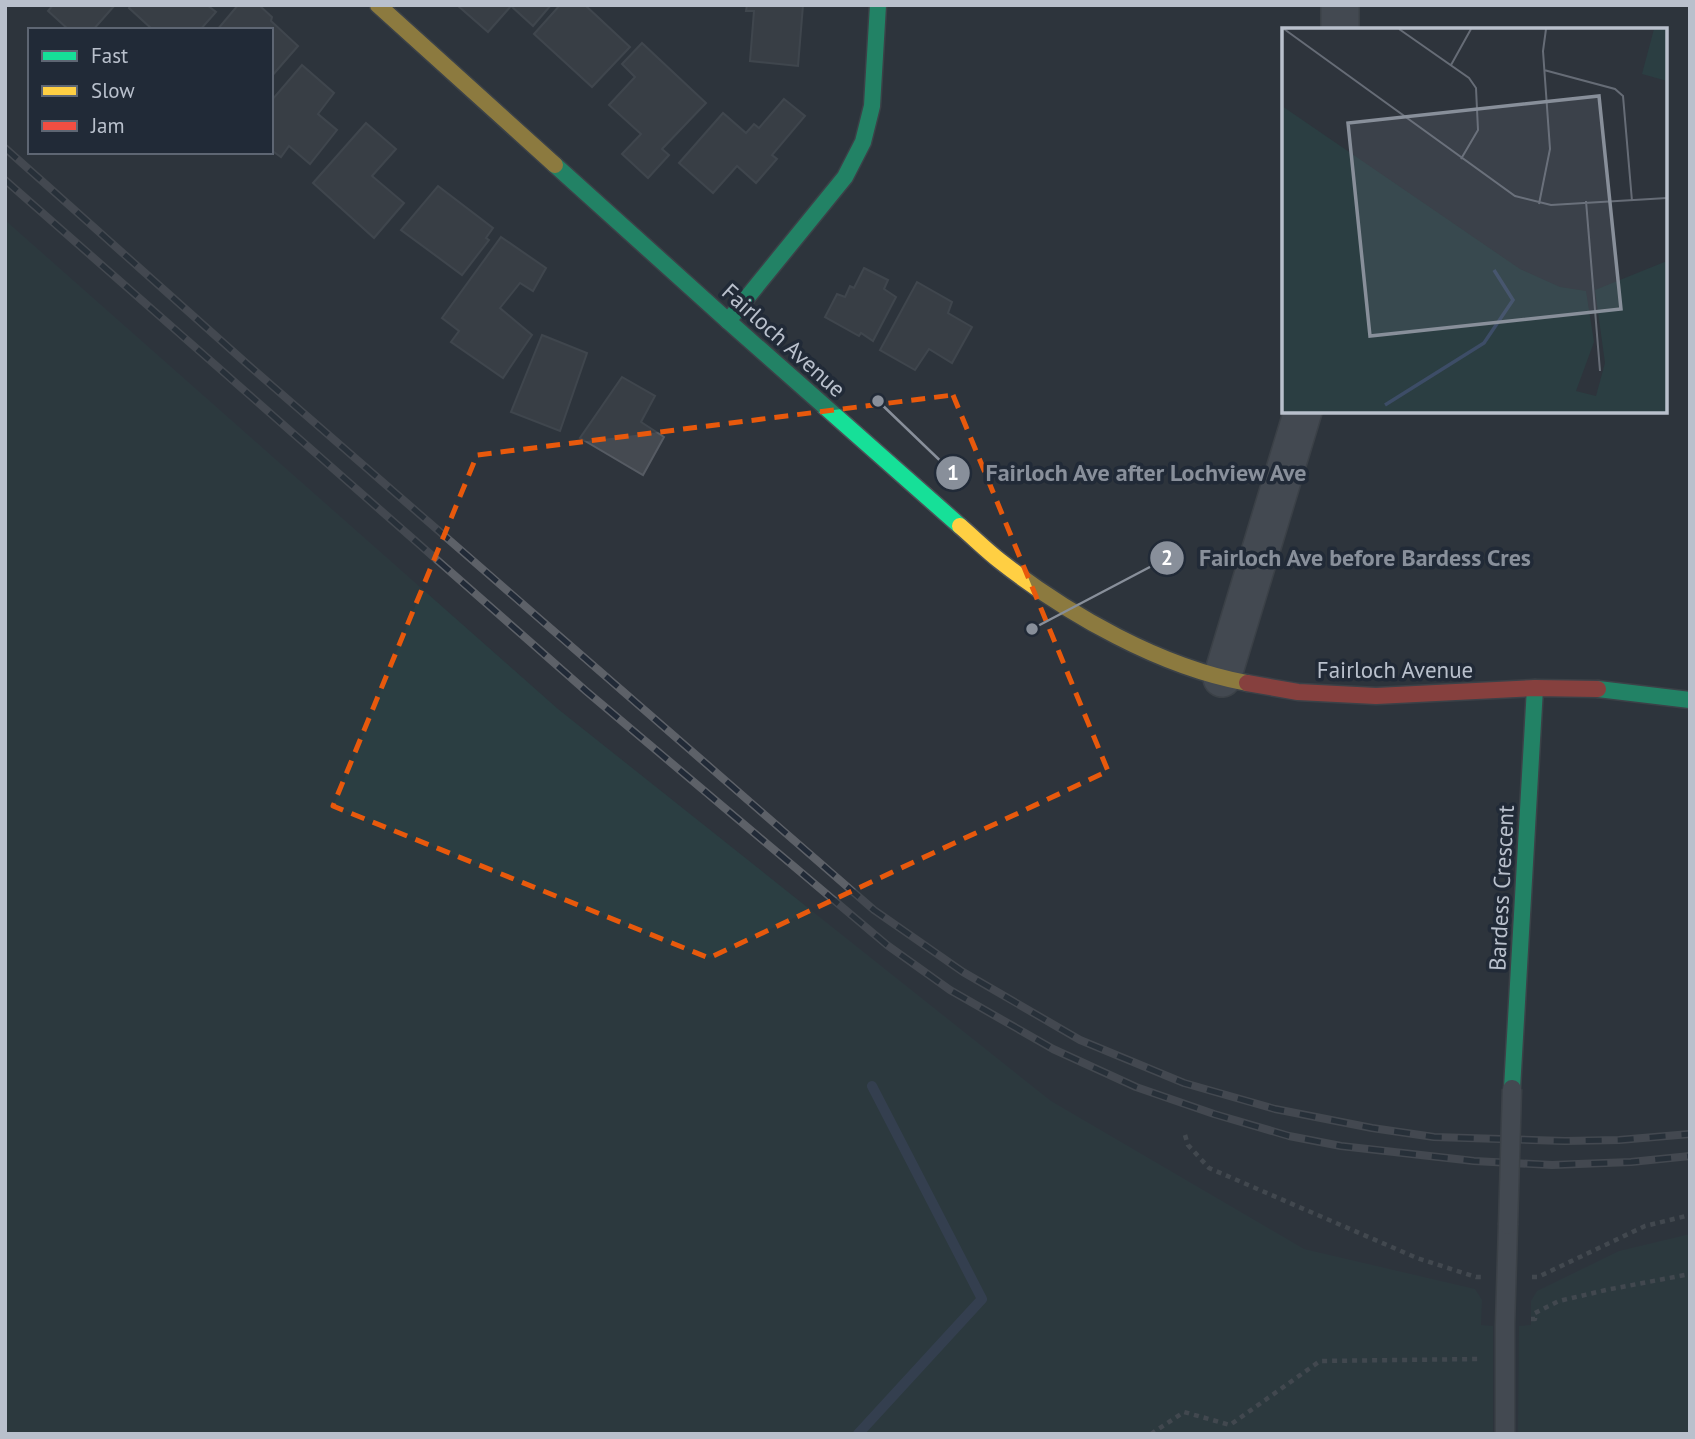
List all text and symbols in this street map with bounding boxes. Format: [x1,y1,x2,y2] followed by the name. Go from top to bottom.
[28,28,273,154] legend
[1282,28,1667,413] inset map
[91,42,128,69] text: Fast
[91,77,135,104] text: Slow
[90,112,125,139] text: Jam
[716,277,852,403] street label: Fairloch Avenue
[935,451,1322,496] callout: Fairloch Ave after Lochview Ave
[986,457,1306,488] text: Fairloch Ave after Lochview Ave
[947,459,959,486] text: 1
[1150,535,1546,580] callout: Fairloch Ave before Bardess Cres
[1199,542,1531,573] text: Fairloch Ave before Bardess Cres
[1161,544,1173,571] text: 2
[1317,655,1473,684] street label: Fairloch Avenue
[1482,804,1520,972] street label: Bardess Crescent

